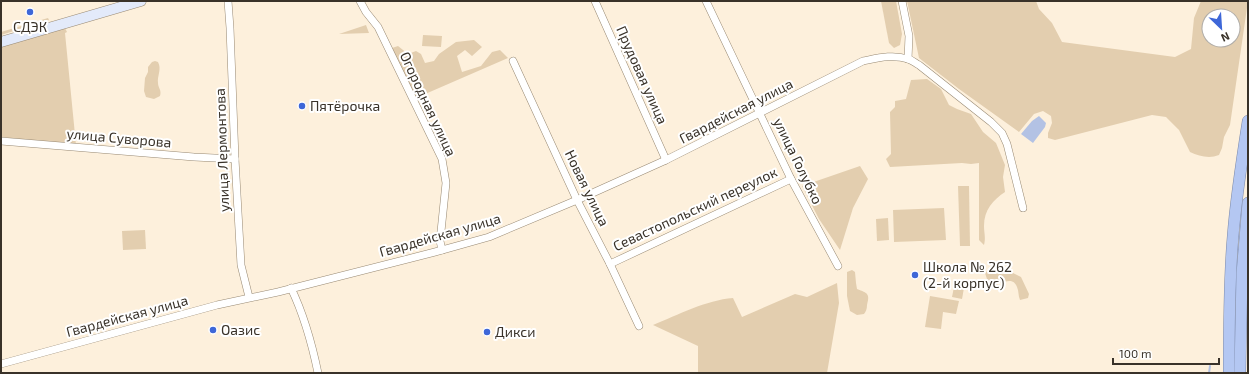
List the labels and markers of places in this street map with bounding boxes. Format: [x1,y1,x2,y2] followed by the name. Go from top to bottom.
[25,7,35,17] marker: СДЭК
[13,18,47,35] place label: СДЭК
[310,97,380,114] place label: Пятёрочка
[297,101,307,111] marker: Пятёрочка
[923,258,1012,291] place label: Школа № 262 (2-й корпус)
[910,270,920,280] marker: Школа № 262 (2-й корпус)
[221,321,260,338] place label: Оазис
[495,323,535,340] place label: Дикси
[208,325,218,335] marker: Оазис
[482,327,492,337] marker: Дикси

